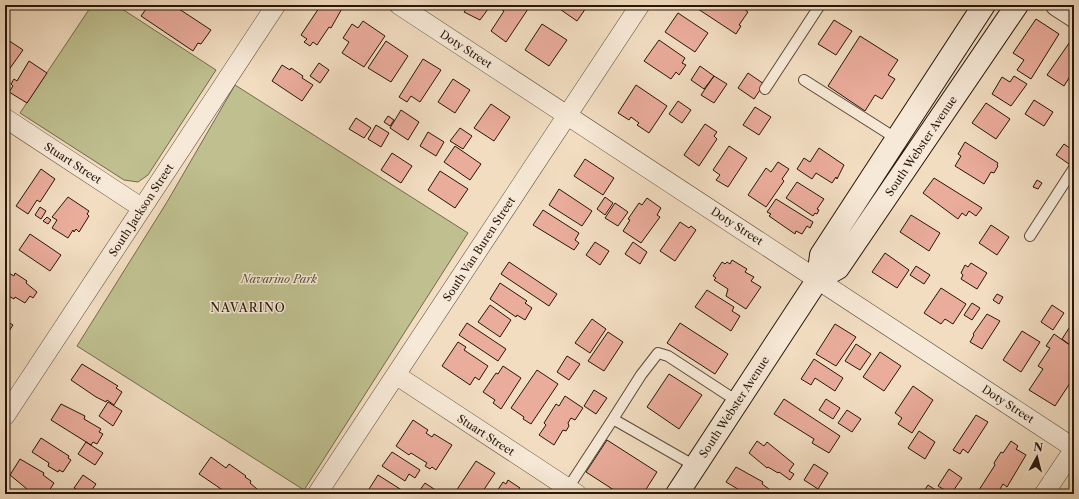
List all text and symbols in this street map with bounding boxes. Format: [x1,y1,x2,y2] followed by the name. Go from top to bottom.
[437,27,495,71] street label: Doty Street
[882,93,960,199] street label: South Webster Avenue
[42,139,104,187] street label: Stuart Street
[106,161,176,259] street label: South Jackson Street
[440,194,518,304] street label: South Van Buren Street
[708,204,766,248] street label: Doty Street
[240,272,317,286] park label: Navarino Park
[210,300,286,315] district label: NAVARINO
[696,354,772,460] street label: South Webster Avenue
[979,382,1037,426] street label: Doty Street
[455,411,517,459] street label: Stuart Street
[1017,437,1057,477] north arrow
[1033,440,1044,455] text: N

